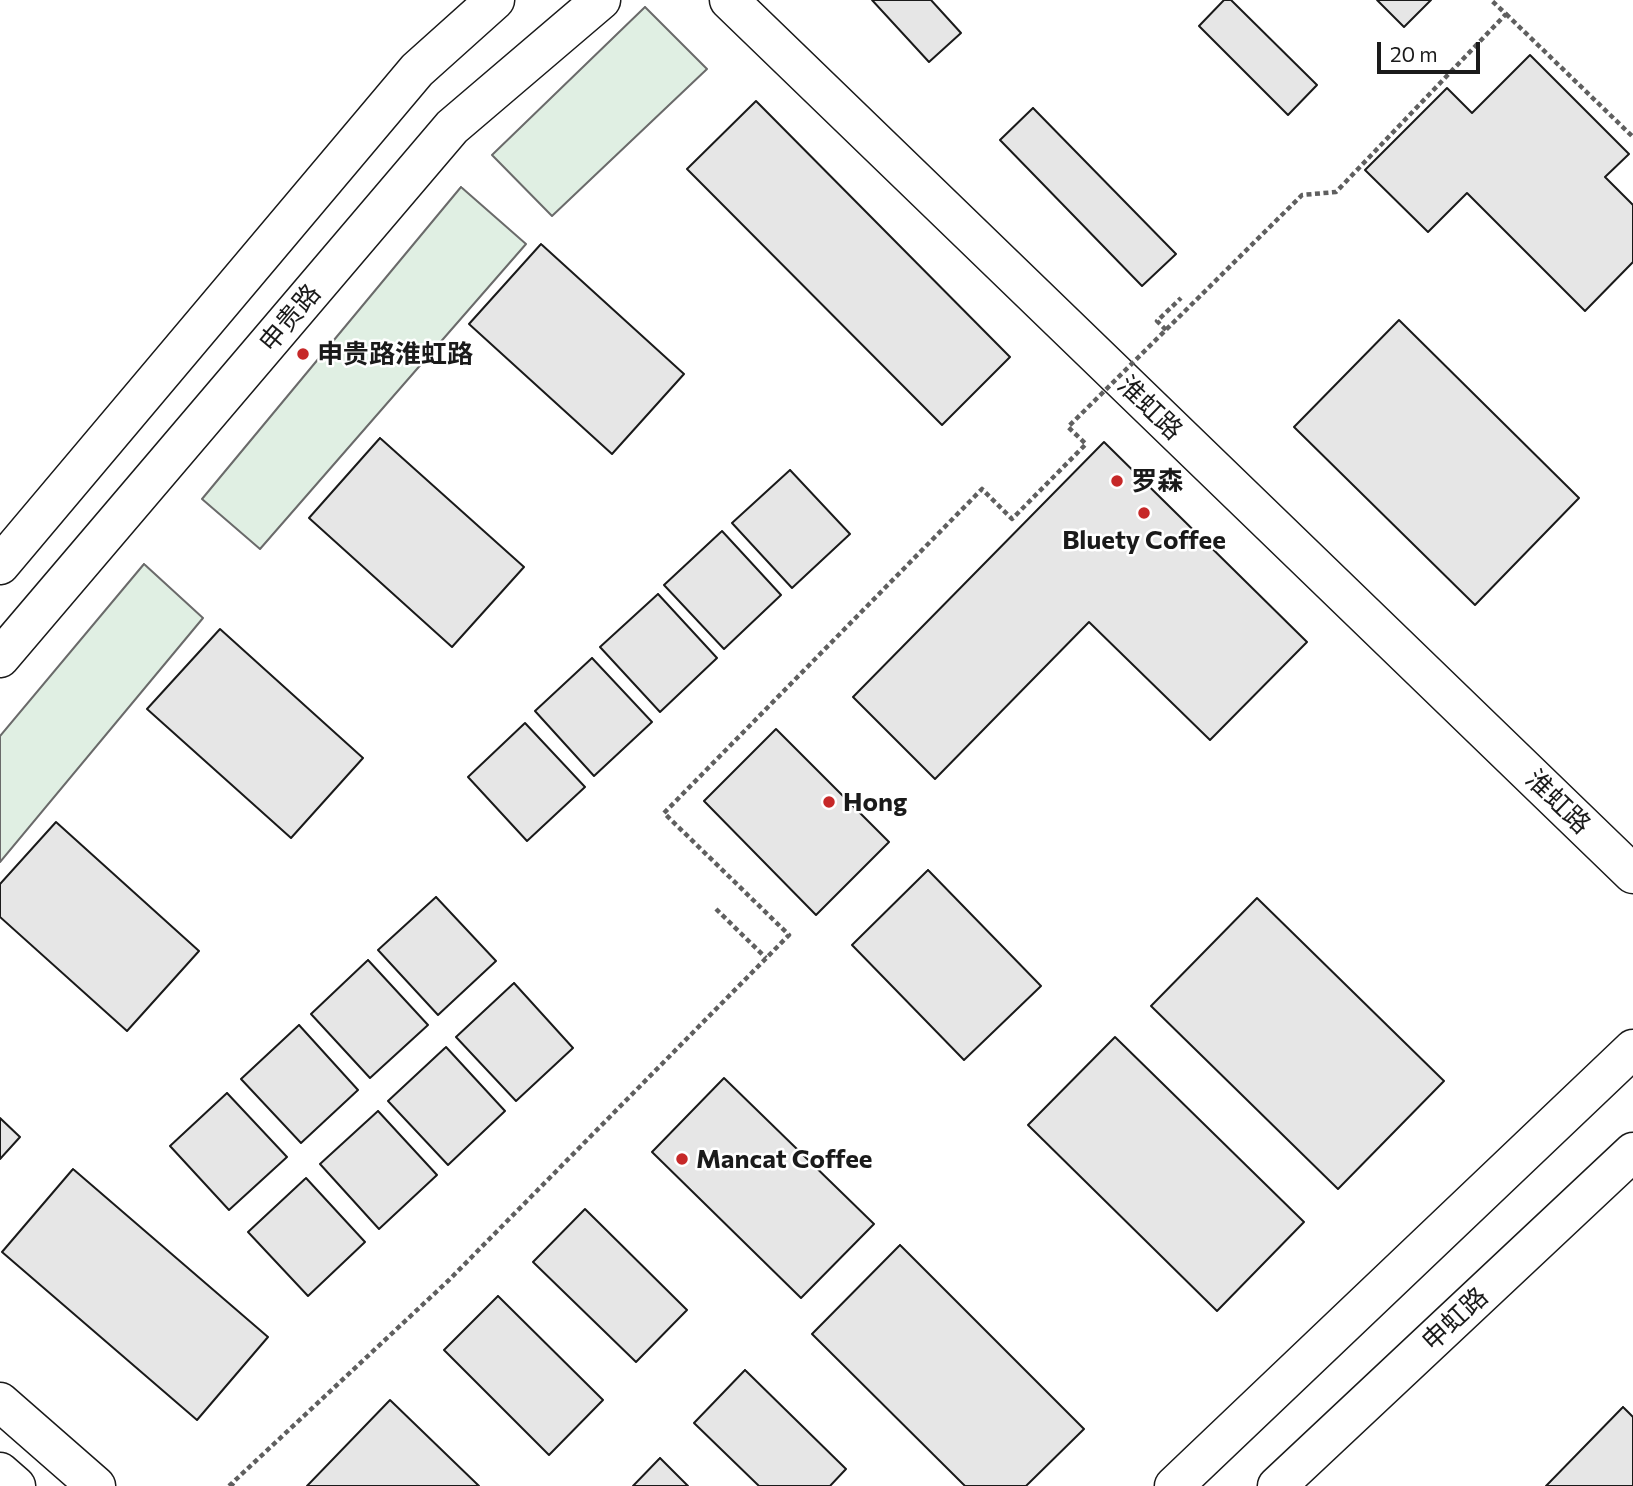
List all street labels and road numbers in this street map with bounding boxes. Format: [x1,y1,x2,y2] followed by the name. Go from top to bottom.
[253,278,327,358] street label: 申贵路
[1111,370,1189,446] street label: 淮虹路
[1519,764,1597,840] street label: 淮虹路
[1416,1281,1494,1357] street label: 申虹路

